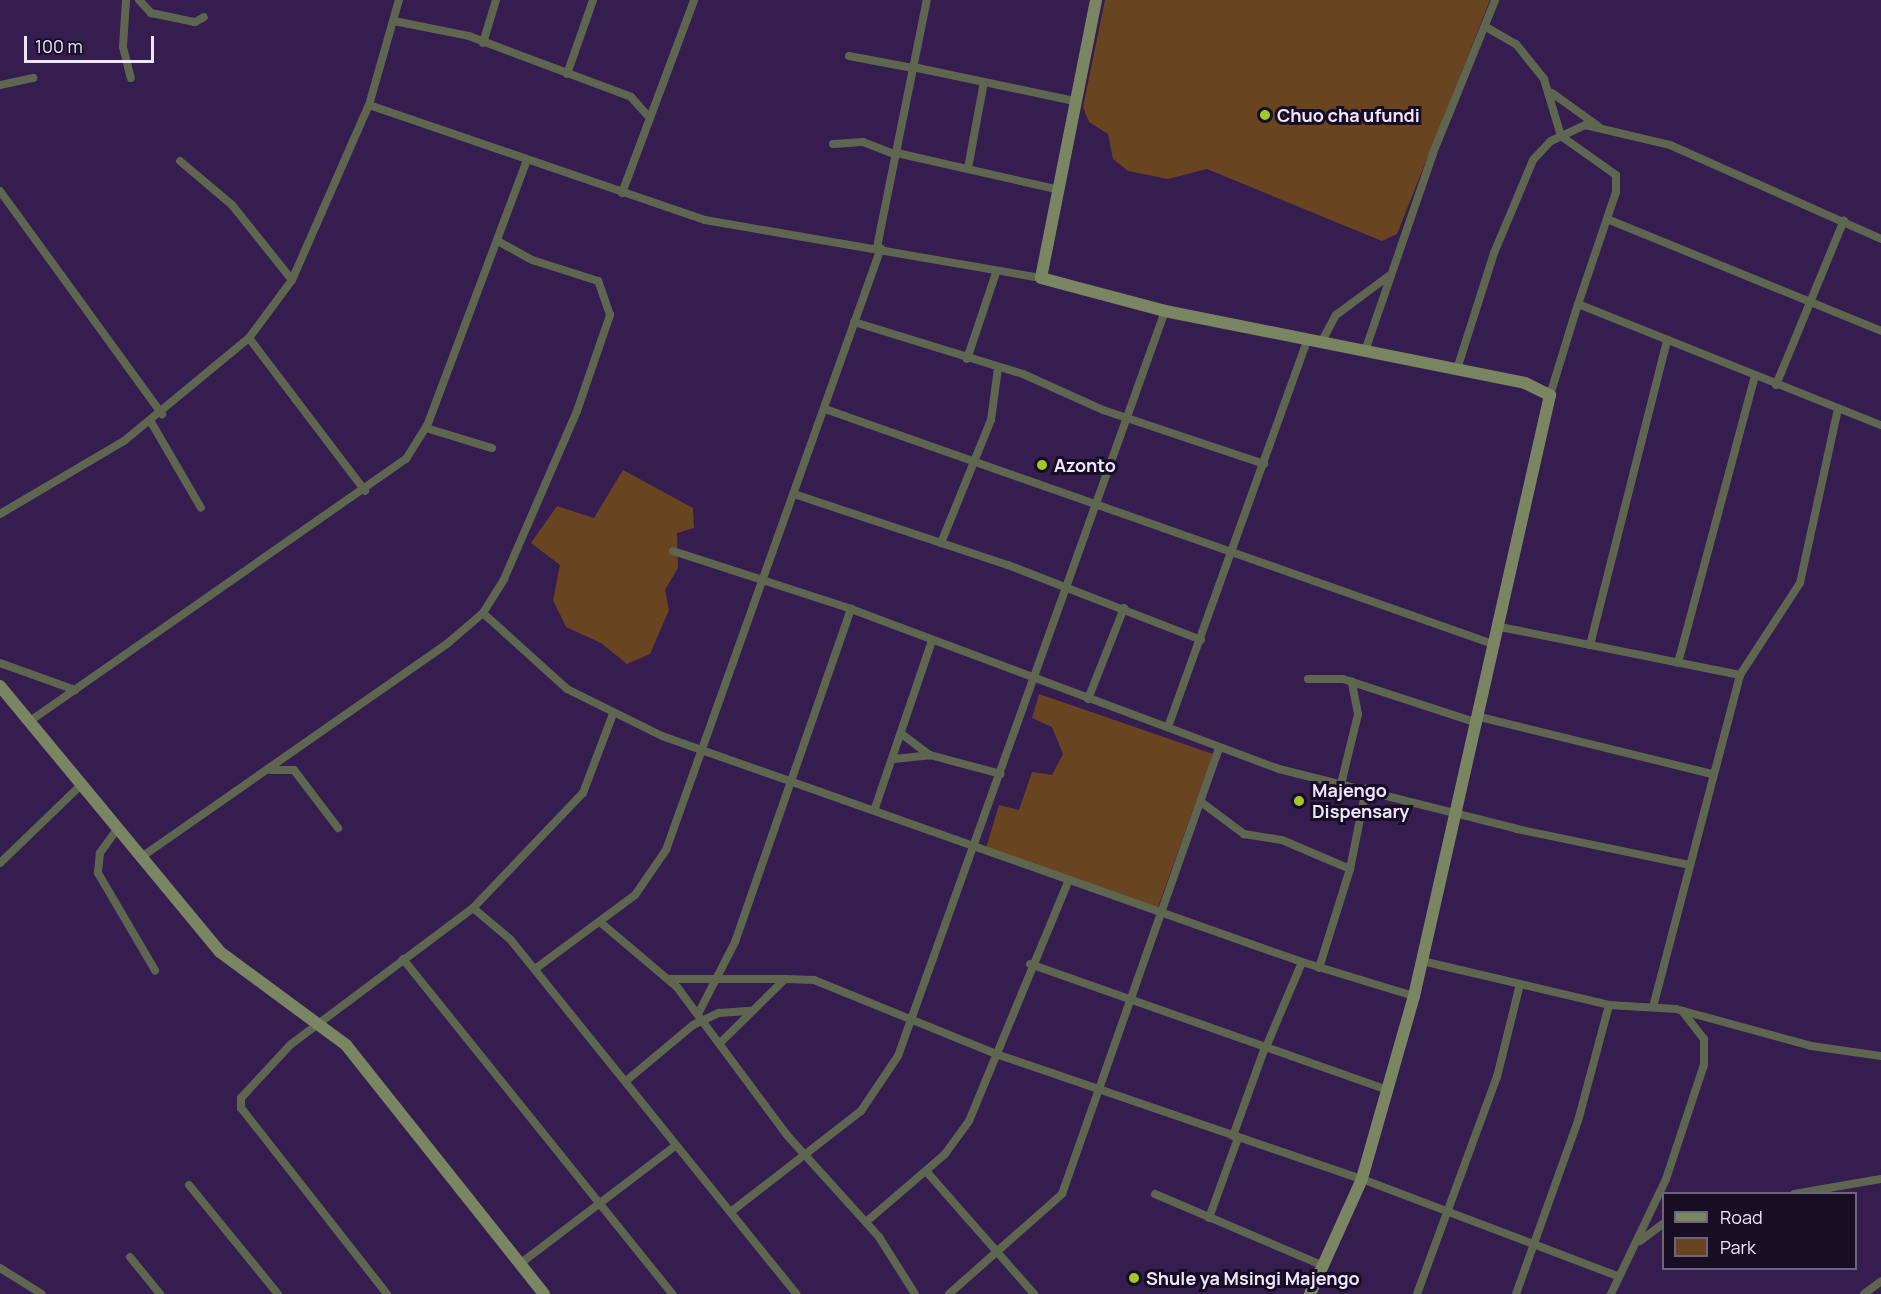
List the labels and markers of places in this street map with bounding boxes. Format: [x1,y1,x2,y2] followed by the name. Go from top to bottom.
[1277,104,1420,126] place label: Chuo cha ufundi
[1258,108,1272,122] marker: Chuo cha ufundi
[1054,454,1116,476] place label: Azonto
[1035,458,1049,472] marker: Azonto
[1312,780,1409,822] place label: Majengo Dispensary
[1290,792,1308,810] marker: Majengo Dispensary
[1146,1267,1360,1289] place label: Shule ya Msingi Majengo
[1127,1271,1141,1285] marker: Shule ya Msingi Majengo

